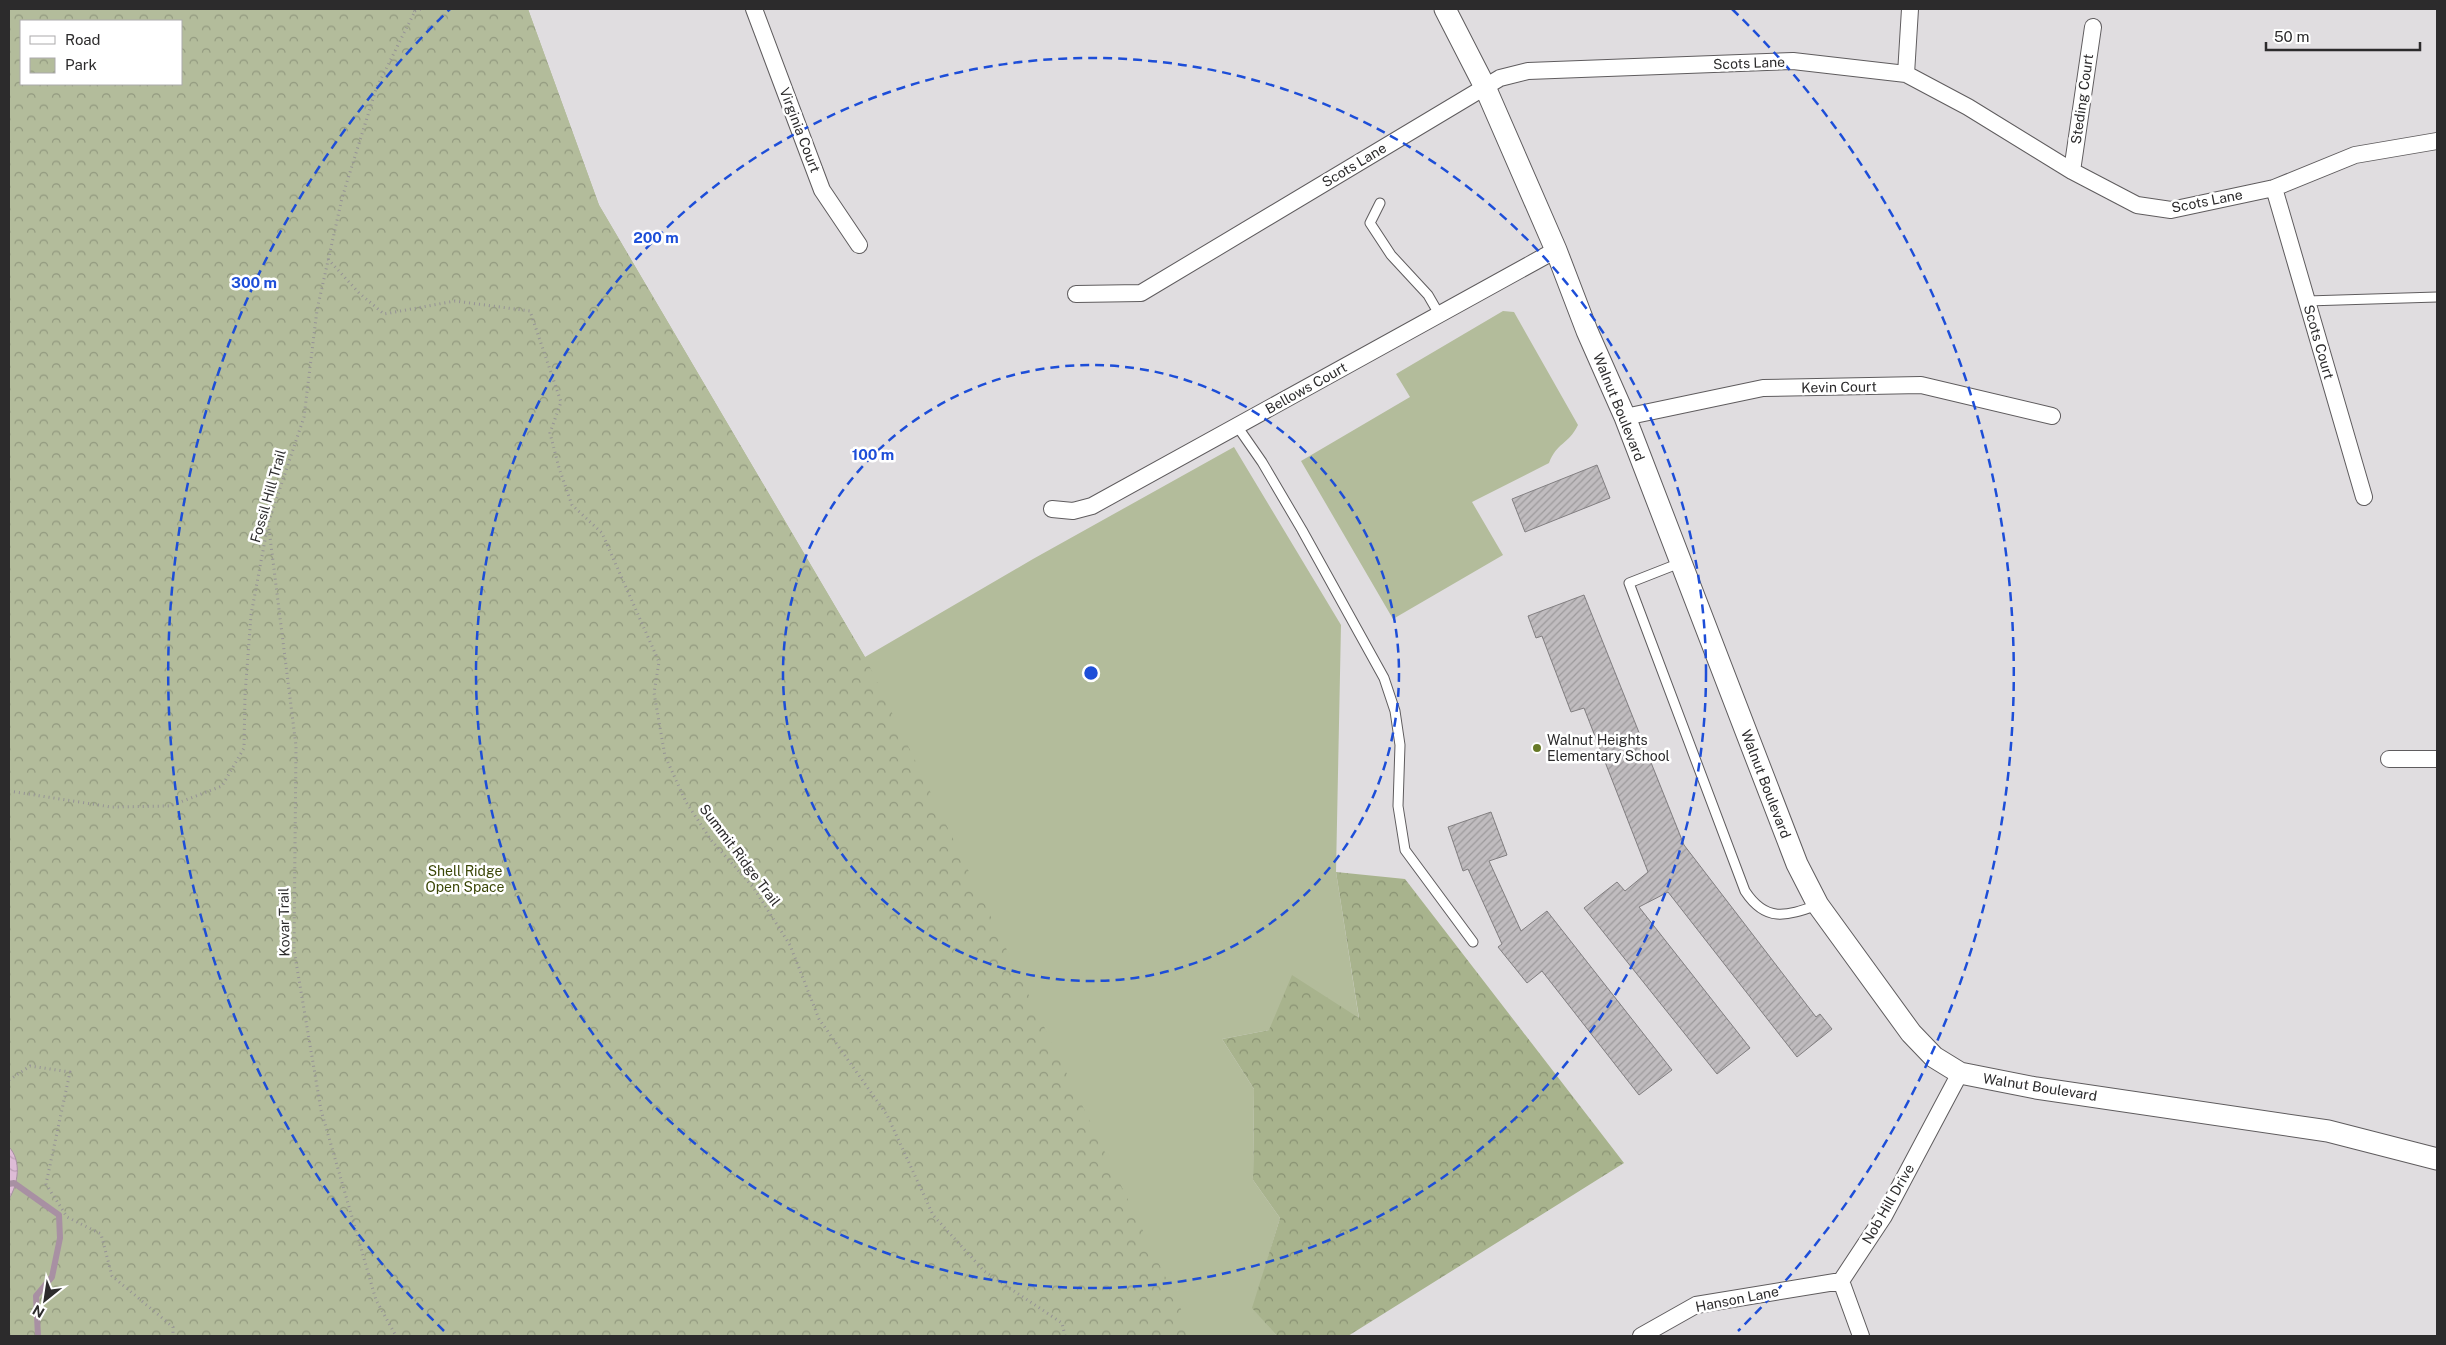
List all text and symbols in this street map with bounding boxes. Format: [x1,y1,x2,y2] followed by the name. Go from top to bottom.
[20,20,182,85] legend
[2266,20,2420,52] scale bar
[2274,28,2309,45] text: 50 m
[65,31,101,48] text: Road
[2068,53,2096,145] street label: Steding Court
[1713,54,1785,72] street label: Scots Lane
[65,56,97,73] text: Park
[776,85,824,175] street label: Virginia Court
[1319,140,1389,190] street label: Scots Lane
[2170,186,2244,216] street label: Scots Lane
[633,229,679,246] text: 200 m
[231,274,277,291] text: 300 m
[2301,303,2337,381] street label: Scots Court
[1590,351,1648,463] street label: Walnut Boulevard
[1262,359,1350,417] street label: Bellows Court
[1801,378,1877,396] street label: Kevin Court
[852,446,894,463] text: 100 m
[247,448,289,544] street label: Fossil Hill Trail
[1082,664,1100,682] centre of rings
[1738,727,1794,841] street label: Walnut Boulevard
[1547,732,1670,764] place label: Walnut Heights Elementary School
[1531,742,1543,754] marker: Walnut Heights Elementary School
[696,801,784,909] street label: Summit Ridge Trail
[426,863,504,895] park label: Shell Ridge Open Space
[275,887,293,957] street label: Kovar Trail
[1982,1070,2098,1104] street label: Walnut Boulevard
[1859,1161,1917,1247] street label: Nob Hill Drive
[20,1275,70,1325] north arrow
[1694,1283,1780,1315] street label: Hanson Lane
[30,1302,47,1321] text: N

